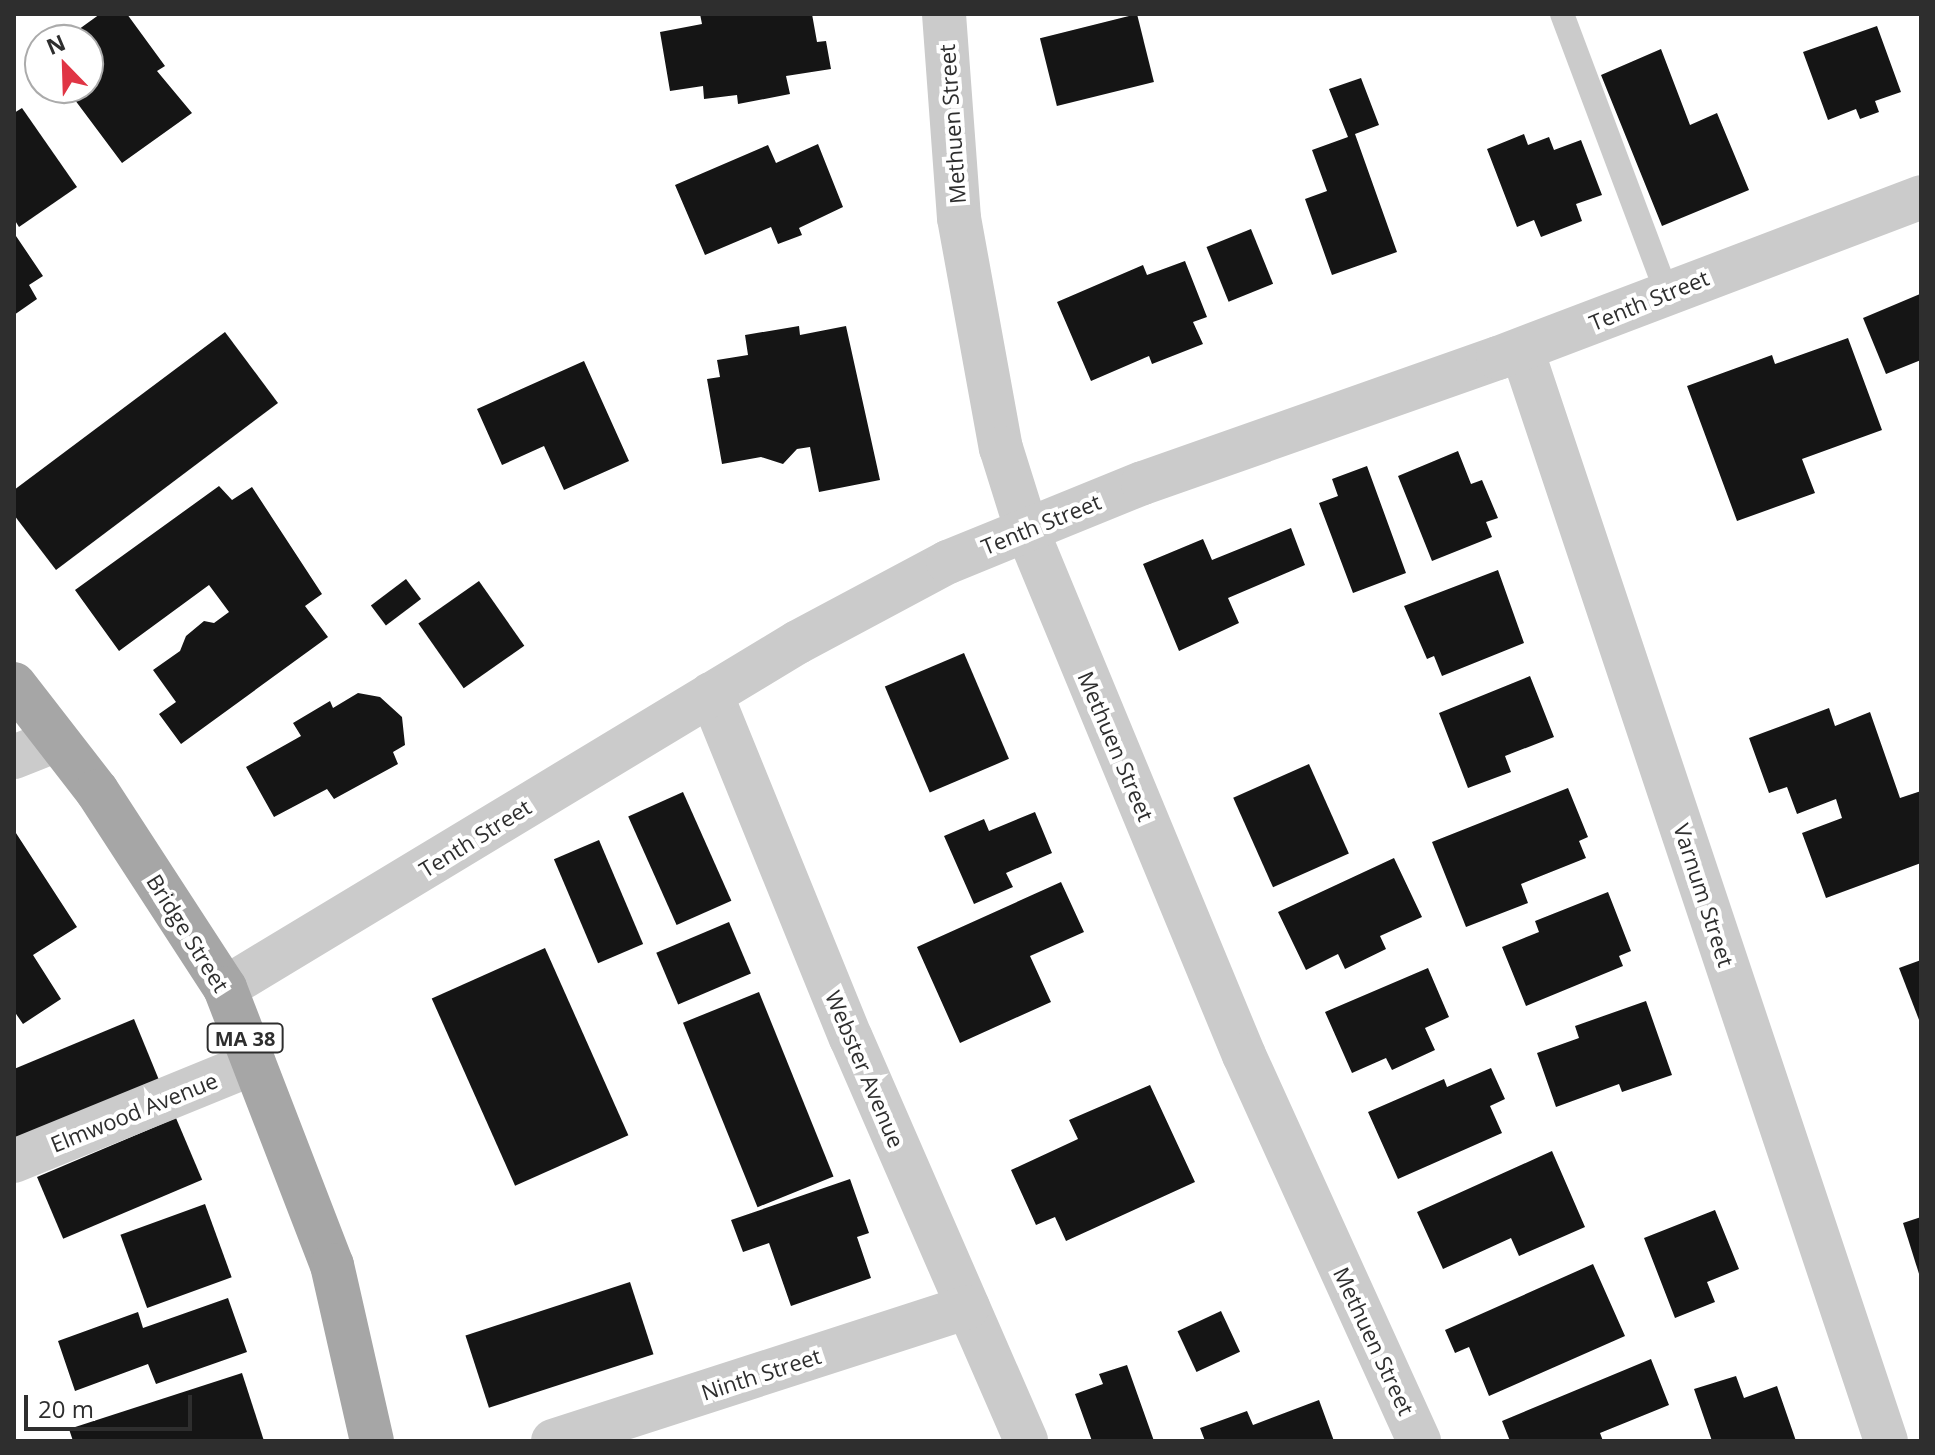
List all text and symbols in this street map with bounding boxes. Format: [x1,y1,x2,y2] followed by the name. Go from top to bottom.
[24,24,104,104] north arrow
[41,26,69,61] text: N
[933,43,971,205] street label: Methuen Street
[1585,264,1713,336] street label: Tenth Street
[977,488,1105,560] street label: Tenth Street
[1073,667,1159,825] street label: Methuen Street
[414,793,536,883] street label: Tenth Street
[1668,820,1740,970] street label: Varnum Street
[141,869,235,997] street label: Bridge Street
[820,986,910,1152] street label: Webster Avenue
[205,1022,285,1054] road number: MA 38
[47,1067,221,1157] street label: Elmwood Avenue
[1328,1263,1420,1419] street label: Methuen Street
[698,1342,824,1406] street label: Ninth Street
[28,1379,196,1429] scale bar
[38,1392,94,1425] text: 20 m

